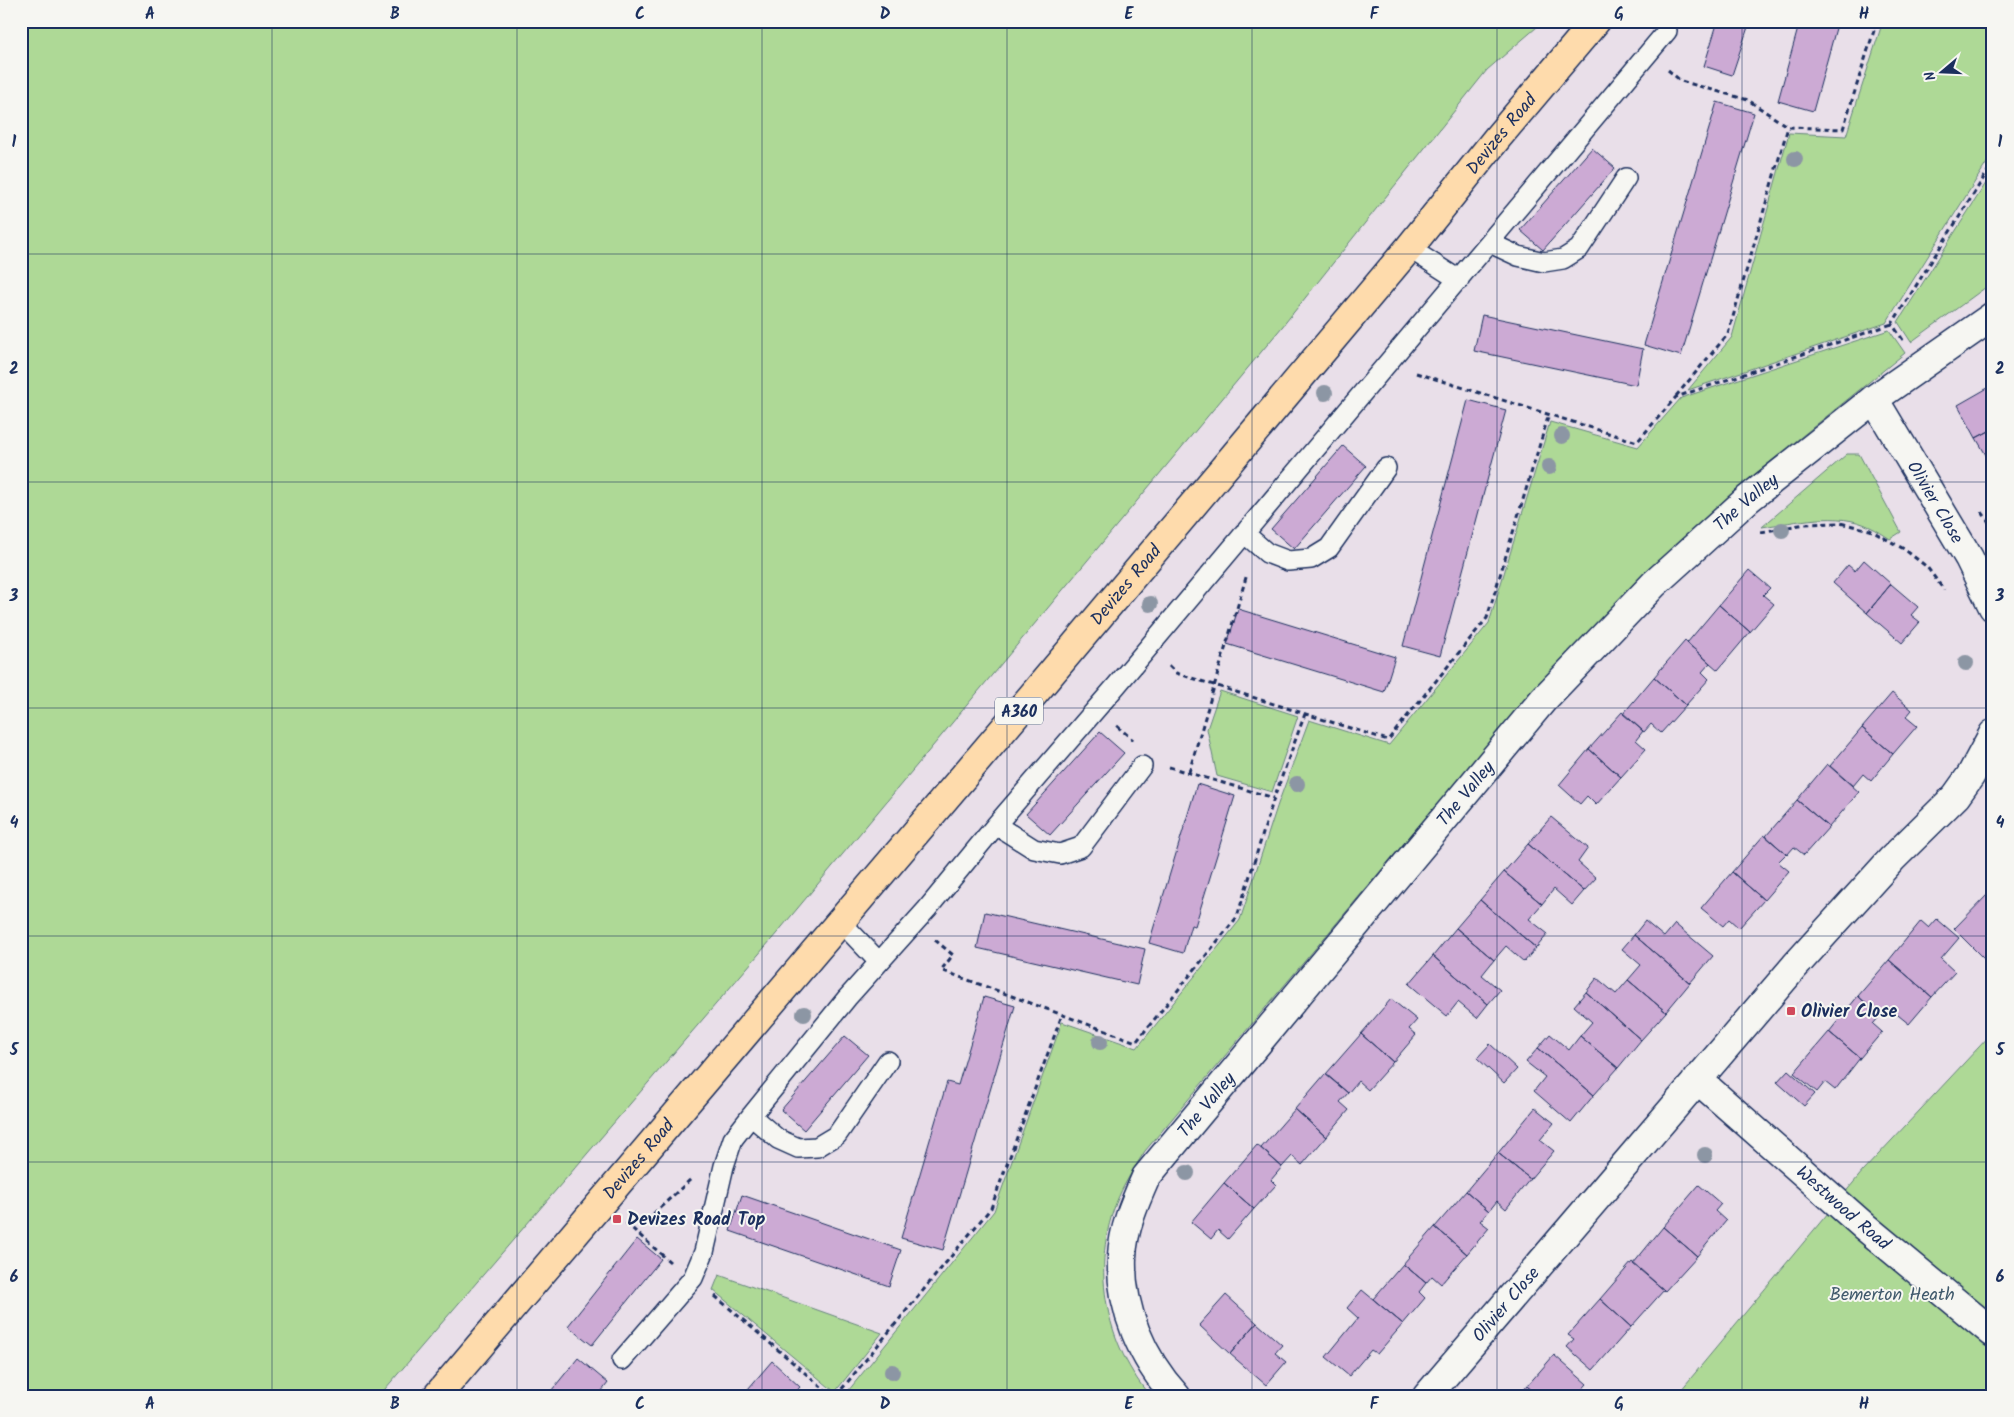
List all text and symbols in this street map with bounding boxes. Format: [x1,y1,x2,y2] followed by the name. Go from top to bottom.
[145,2,155,27] text: A
[390,2,400,27] text: B
[635,2,645,27] text: C
[880,2,891,27] text: D
[1125,2,1135,27] text: E
[1370,2,1380,27] text: F
[1614,2,1624,27] text: G
[1859,2,1869,27] text: H
[1916,48,1966,98] north arrow
[1919,68,1942,84] text: N
[1460,87,1546,182] street label: Devizes Road
[12,130,17,155] text: 1
[1998,130,2003,155] text: 1
[9,357,19,382] text: 2
[1995,357,2005,382] text: 2
[1898,456,1970,550] street label: Olivier Close
[1708,467,1786,540] street label: The Valley
[1084,538,1170,633] street label: Devizes Road
[9,584,19,609] text: 3
[1995,584,2005,609] text: 3
[995,698,1043,724] road number: A360
[1430,755,1503,834] street label: The Valley
[10,811,19,836] text: 4
[1996,811,2005,836] text: 4
[1801,998,1898,1027] place label: Olivier Close
[1785,1005,1797,1017] marker: Olivier Close
[9,1038,20,1063] text: 5
[1995,1038,2006,1063] text: 5
[1171,1066,1244,1145] street label: The Valley
[597,1112,683,1207] street label: Devizes Road
[1789,1159,1897,1259] street label: Westwood Road
[627,1206,766,1235] place label: Devizes Road Top
[611,1213,623,1225] marker: Devizes Road Top
[1466,1261,1548,1349] street label: Olivier Close
[10,1265,19,1290] text: 6
[1996,1265,2005,1290] text: 6
[1829,1281,1955,1310] park label: Bemerton Heath
[145,1392,155,1417] text: A
[390,1392,400,1417] text: B
[635,1392,645,1417] text: C
[880,1392,891,1417] text: D
[1125,1392,1135,1417] text: E
[1370,1392,1380,1417] text: F
[1614,1392,1624,1417] text: G
[1859,1392,1869,1417] text: H

